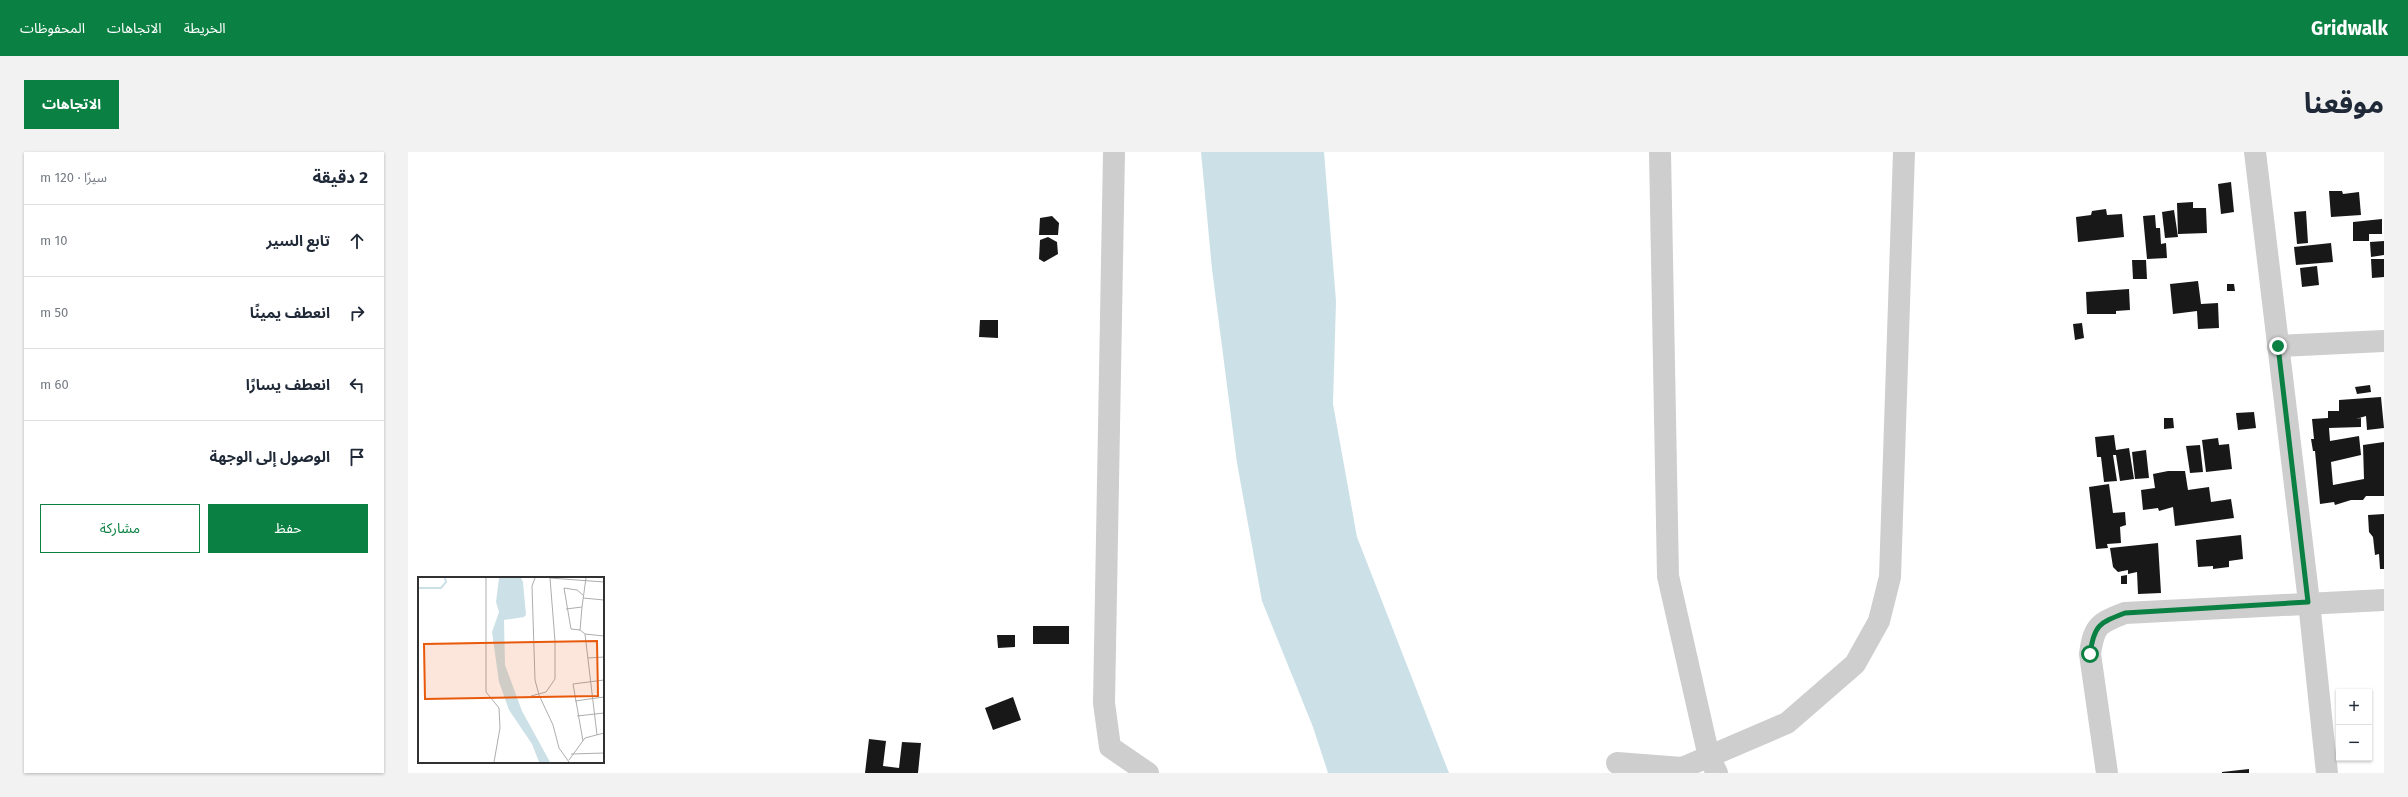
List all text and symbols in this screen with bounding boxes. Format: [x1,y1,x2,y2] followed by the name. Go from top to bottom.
[2311,17,2388,40] text: Gridwalk
[20,20,85,37] text: المحفوظات
[107,20,162,37] text: الاتجاهات
[184,20,226,37] text: الخريطة
[24,80,119,129] button: الاتجاهات
[2304,87,2384,120] text: موقعنا
[312,167,368,188] text: 2 دقيقة
[40,170,107,185] text: سيرًا · 120 m
[346,230,368,252] icon: ahead
[266,232,330,250] text: تابع السير
[40,233,68,248] text: 10 m
[346,302,368,324] icon: right
[250,304,330,322] text: انعطف يمينًا
[40,305,68,320] text: 50 m
[2269,337,2287,355] route end
[346,374,368,396] icon: left
[246,376,330,394] text: انعطف يسارًا
[40,377,69,392] text: 60 m
[346,446,368,468] icon: arrive
[210,448,330,466] text: الوصول إلى الوجهة
[40,504,200,553] button: مشاركة
[208,504,368,553] button: حفظ
[418,577,604,763] inset map
[2081,645,2099,663] route start
[2336,689,2372,761] map controls
[2336,689,2372,725] button: +
[2336,725,2372,761] button: −

